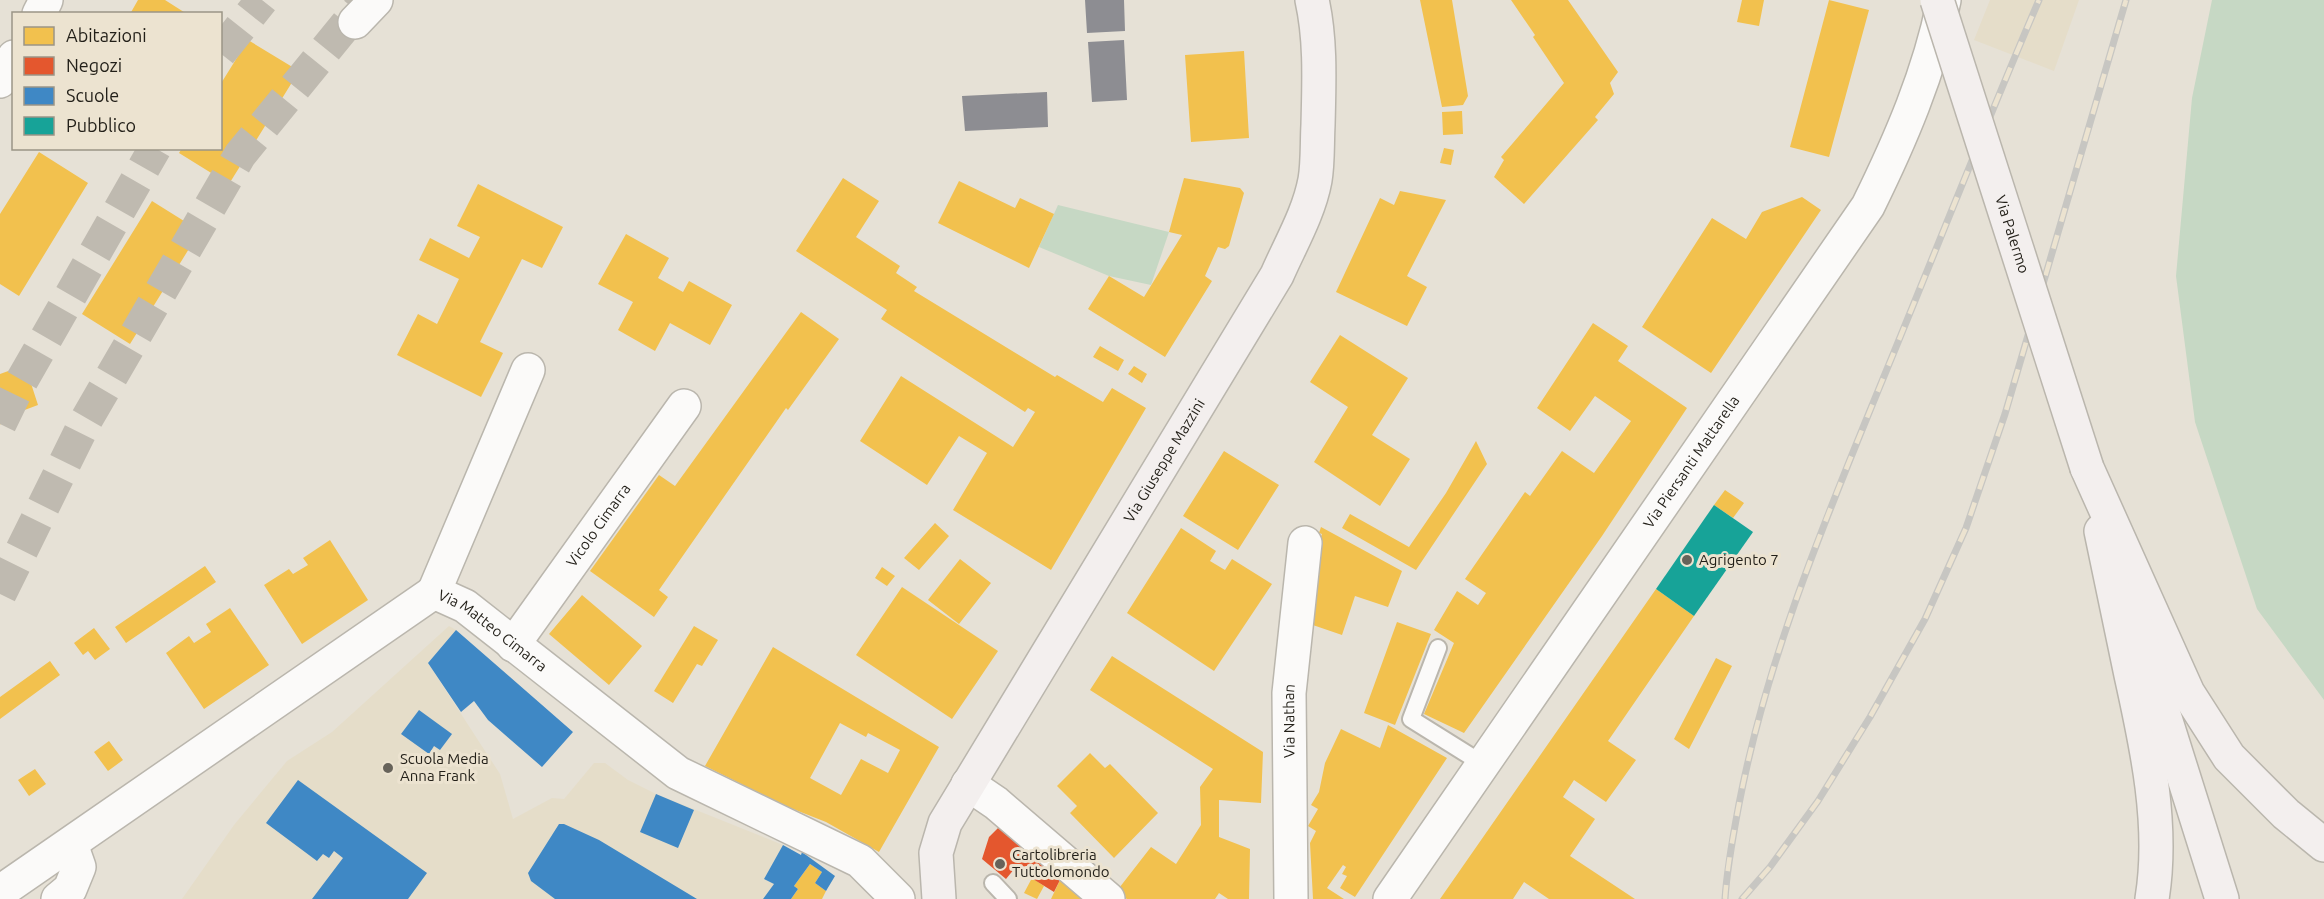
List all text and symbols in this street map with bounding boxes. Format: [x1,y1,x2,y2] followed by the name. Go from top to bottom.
[12,12,222,150] legend
[66,25,147,45] text: Abitazioni
[66,55,122,75] text: Negozi
[66,85,119,105] text: Scuole
[66,115,136,135] text: Pubblico
[1992,193,2033,275] street label: Via Palermo
[1639,392,1743,531] street label: Via Piersanti Mattarella
[1120,396,1208,525] street label: Via Giuseppe Mazzini
[563,480,634,570] street label: Vicolo Cimarra
[1699,551,1779,568] place label: Agrigento 7
[1680,553,1694,567] marker: Agrigento 7
[435,586,551,675] street label: Via Matteo Cimarra
[1280,683,1298,758] street label: Via Nathan
[400,750,489,784] place label: Scuola Media Anna Frank
[381,761,395,775] marker: Scuola Media Anna Frank
[1012,846,1110,880] place label: Cartolibreria Tuttolomondo
[993,857,1007,871] marker: Cartolibreria Tuttolomondo

